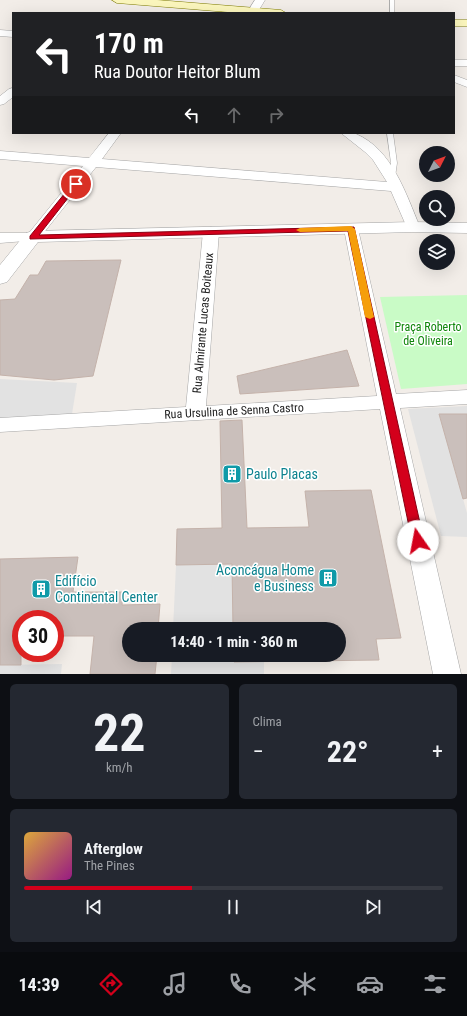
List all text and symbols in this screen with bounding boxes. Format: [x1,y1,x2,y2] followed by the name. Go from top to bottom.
[94,27,164,60] text: 170 m
[28,28,80,80] icon: left
[94,61,261,82] text: Rua Doutor Heitor Blum
[181,104,203,126] icon: left
[223,104,245,126] icon: ahead
[265,104,287,126] icon: right
[419,146,455,182] north arrow
[419,146,455,270] map controls
[59,167,93,201] pin
[65,173,87,195] icon: arrive
[419,190,455,226] button: search
[419,234,455,270] button: layers
[190,252,216,394] street label: Rua Almirante Lucas Boiteaux
[394,320,462,348] park label: Praça Roberto de Oliveira
[164,400,304,422] street label: Rua Ursulina de Senna Castro
[221,463,243,485] building icon: Paulo Placas
[246,466,318,482] place label: Paulo Placas
[397,520,439,562] position arrow
[216,562,314,594] place label: Aconcágua Home e Business
[317,567,339,589] building icon: Aconcágua Home e Business
[55,573,158,605] place label: Edifício Continental Center
[30,578,52,600] building icon: Edifício Continental Center
[12,610,64,662] speed limit sign: 30
[170,633,298,651] text: 14:40 · 1 min · 360 m
[93,703,146,764] text: 22
[253,714,282,729] text: Clima
[327,734,369,769] text: 22°
[253,739,264,764] text: −
[432,739,443,764] text: +
[106,760,133,775] text: km/h
[84,840,143,858] text: Afterglow
[84,858,135,873] text: The Pines
[83,896,105,918] icon: previous
[222,896,244,918] icon: pause
[362,896,384,918] icon: next
[97,970,125,998] icon: directions
[161,970,189,998] icon: music
[226,970,254,998] icon: phone
[291,970,319,998] icon: climate
[356,970,384,998] icon: car
[421,970,449,998] icon: filters
[18,974,60,995] text: 14:39

